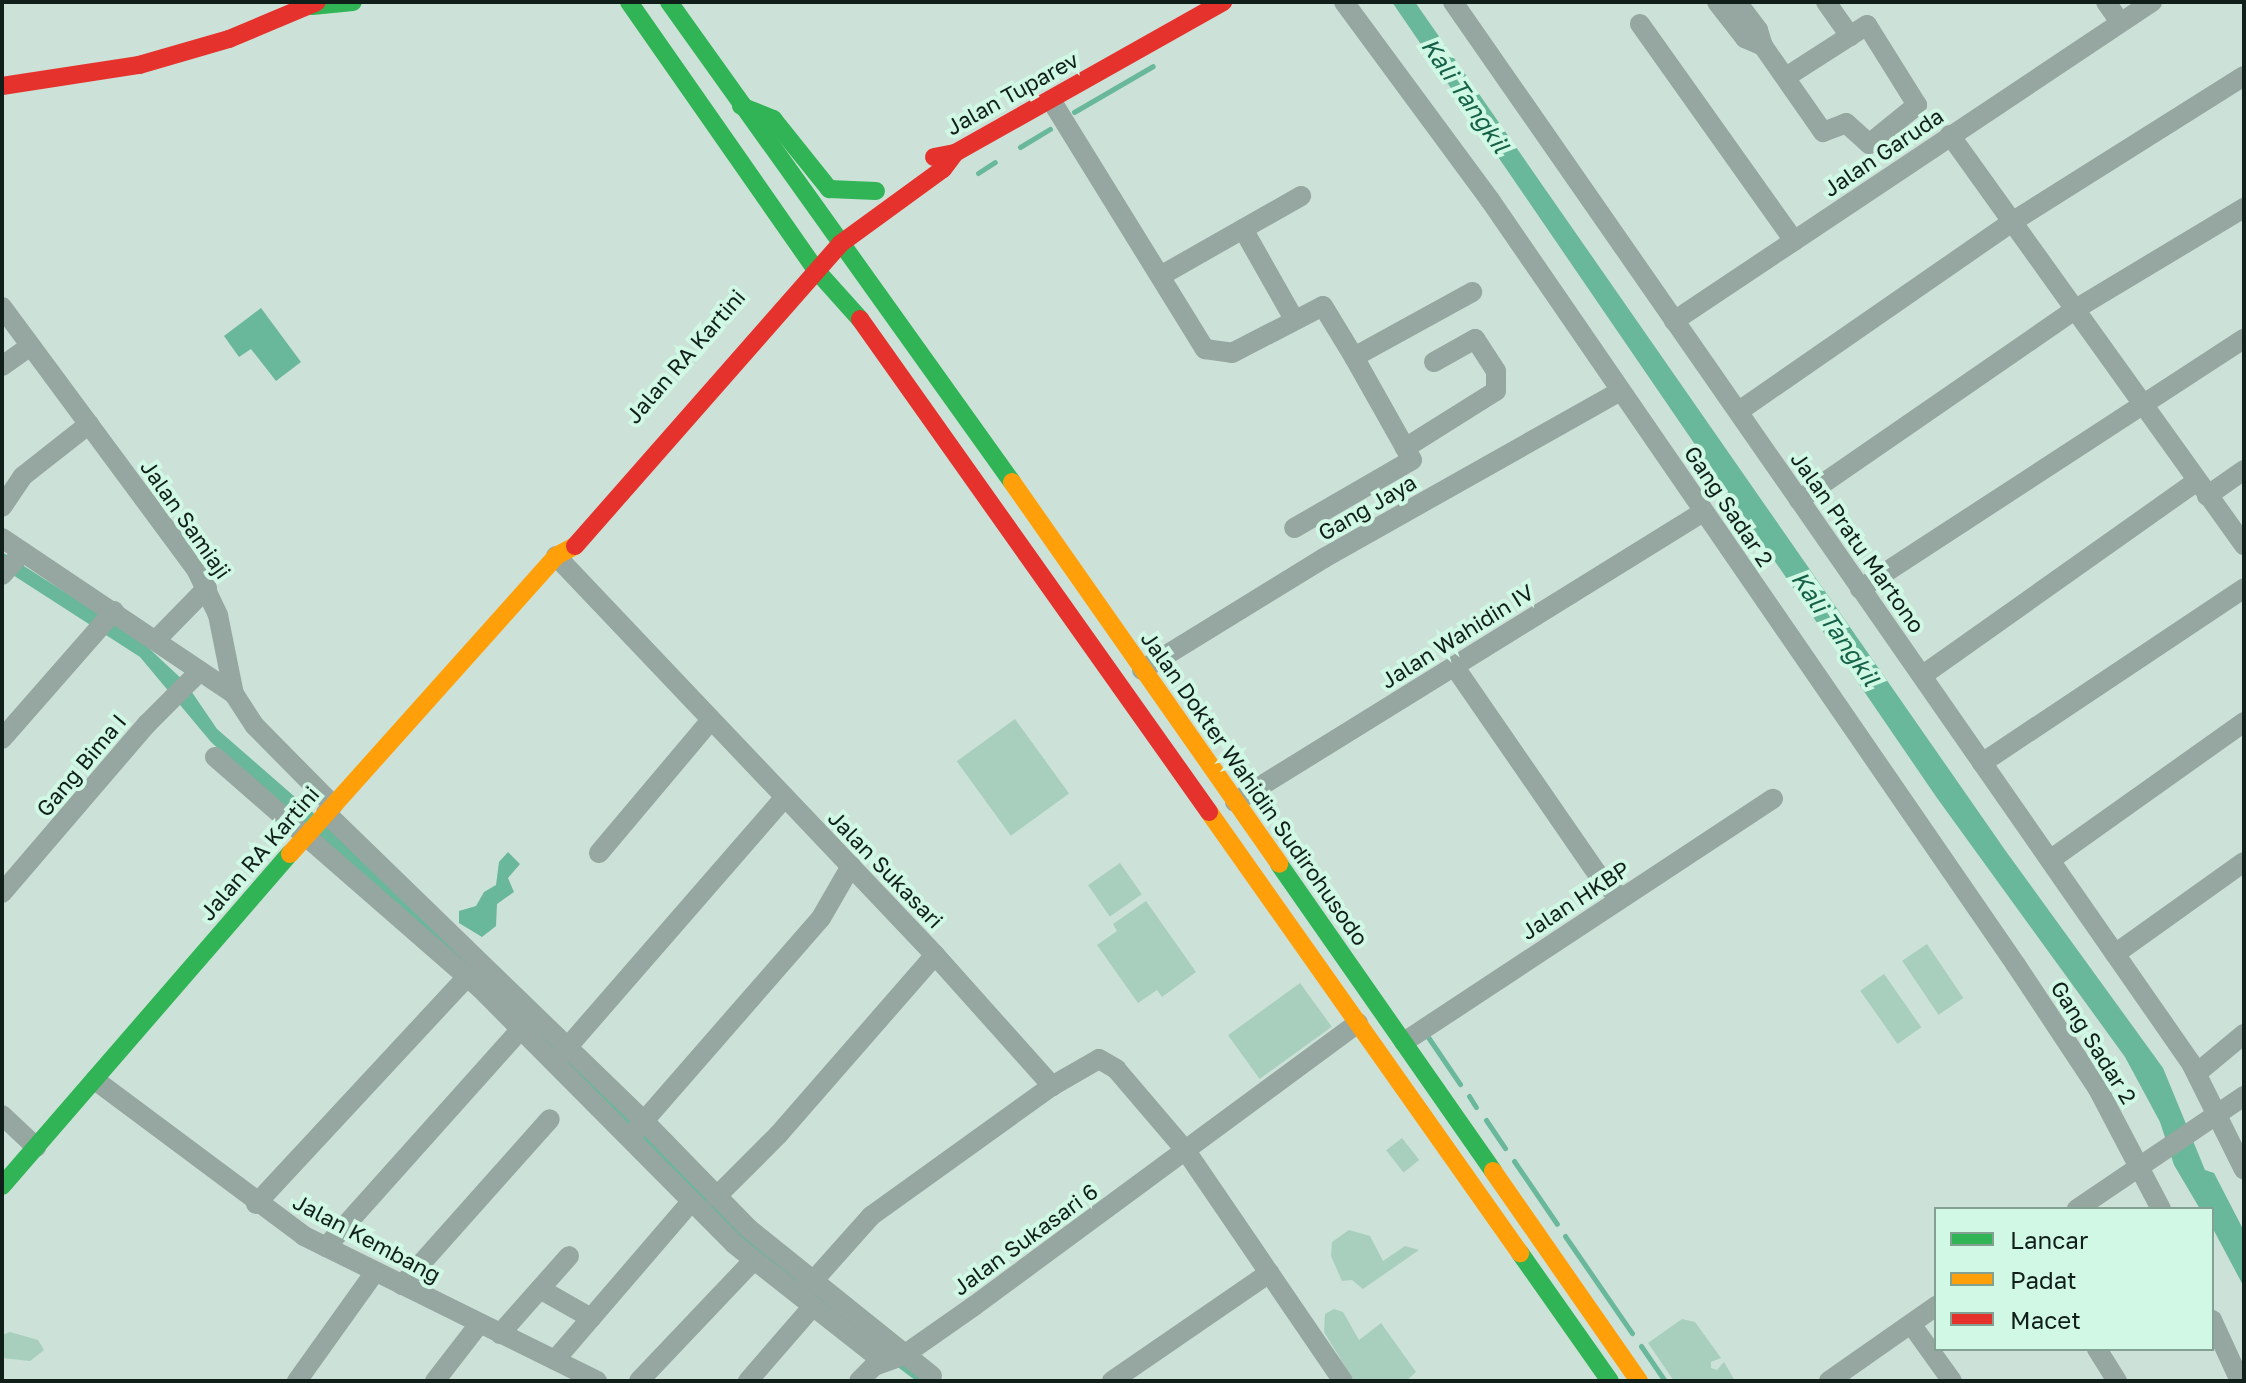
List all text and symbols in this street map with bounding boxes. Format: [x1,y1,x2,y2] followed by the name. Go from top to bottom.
[1416,32,1516,158] water label: Kali Tangkil
[941,46,1083,140] street label: Jalan Tuparev
[1818,102,1948,202] street label: Jalan Garuda
[620,284,750,428] street label: Jalan RA Kartini
[1679,441,1779,571] street label: Gang Sadar 2
[1786,446,1930,638] street label: Jalan Pratu Martono
[135,454,237,584] street label: Jalan Samiaji
[1313,468,1421,546] street label: Gang Jaya
[1786,565,1886,691] water label: Kali Tangkil
[1376,578,1538,694] street label: Jalan Wahidin IV
[1136,626,1374,950] street label: Jalan Dokter Wahidin Sudirohusodo
[31,708,131,822] street label: Gang Bima I
[194,781,324,925] street label: Jalan RA Kartini
[823,805,949,933] street label: Jalan Sukasari
[1516,855,1634,945] street label: Jalan HKBP
[2046,976,2142,1108] street label: Gang Sadar 2
[947,1178,1103,1300] street label: Jalan Sukasari 6
[289,1188,445,1288] street label: Jalan Kembang
[1934,1207,2214,1351] legend
[2010,1225,2088,1254] text: Lancar
[2010,1265,2077,1294] text: Padat
[2010,1305,2081,1334] text: Macet

